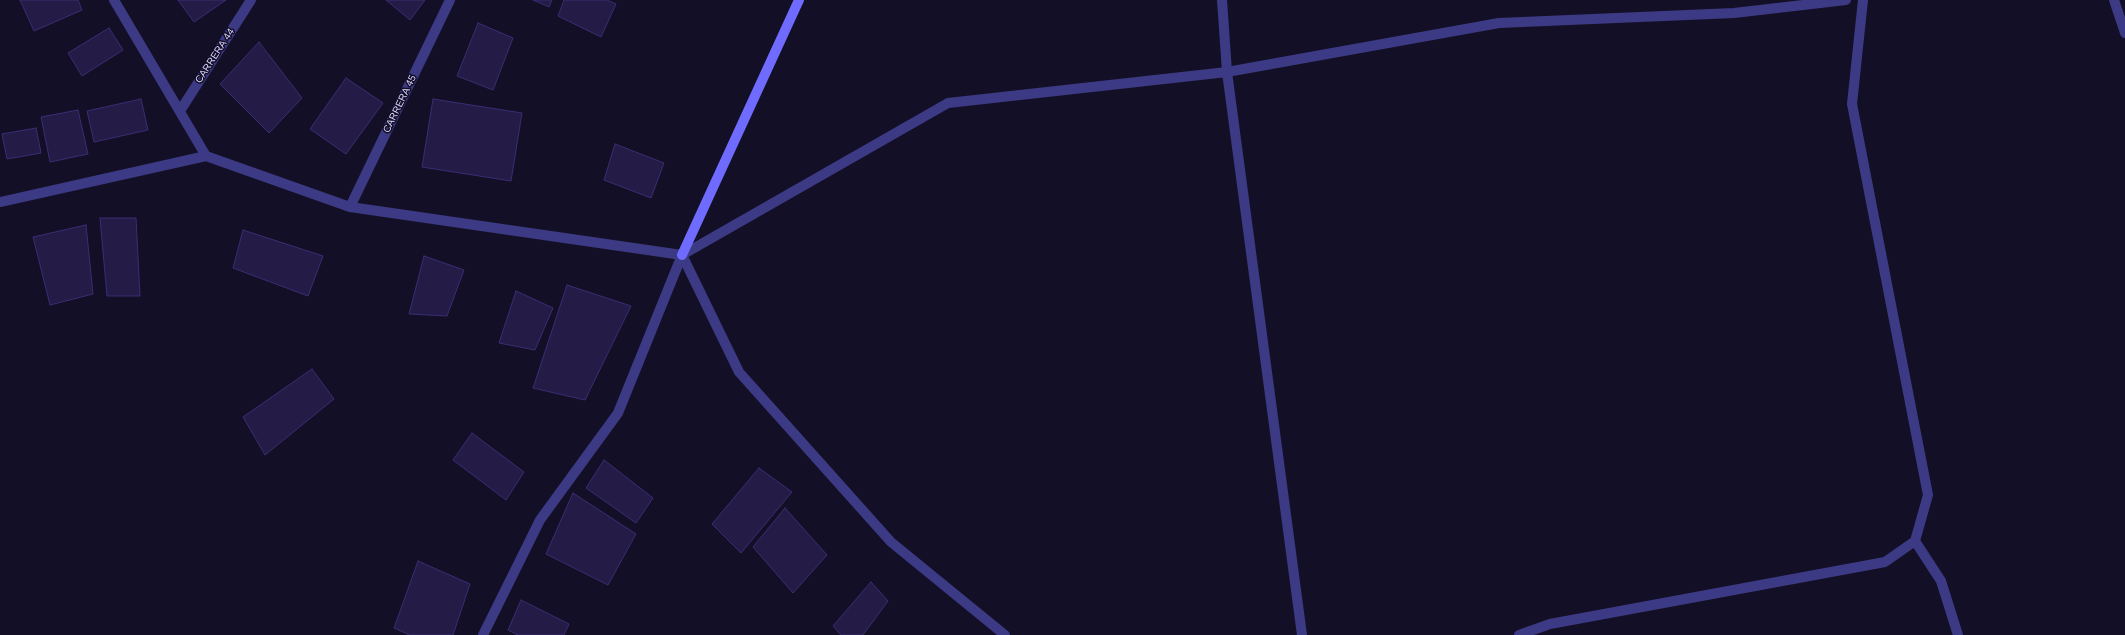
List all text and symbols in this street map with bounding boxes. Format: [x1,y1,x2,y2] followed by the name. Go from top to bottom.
[193,26,237,86] street label: CARRERA 44
[381,73,419,135] street label: CARRERA 45

